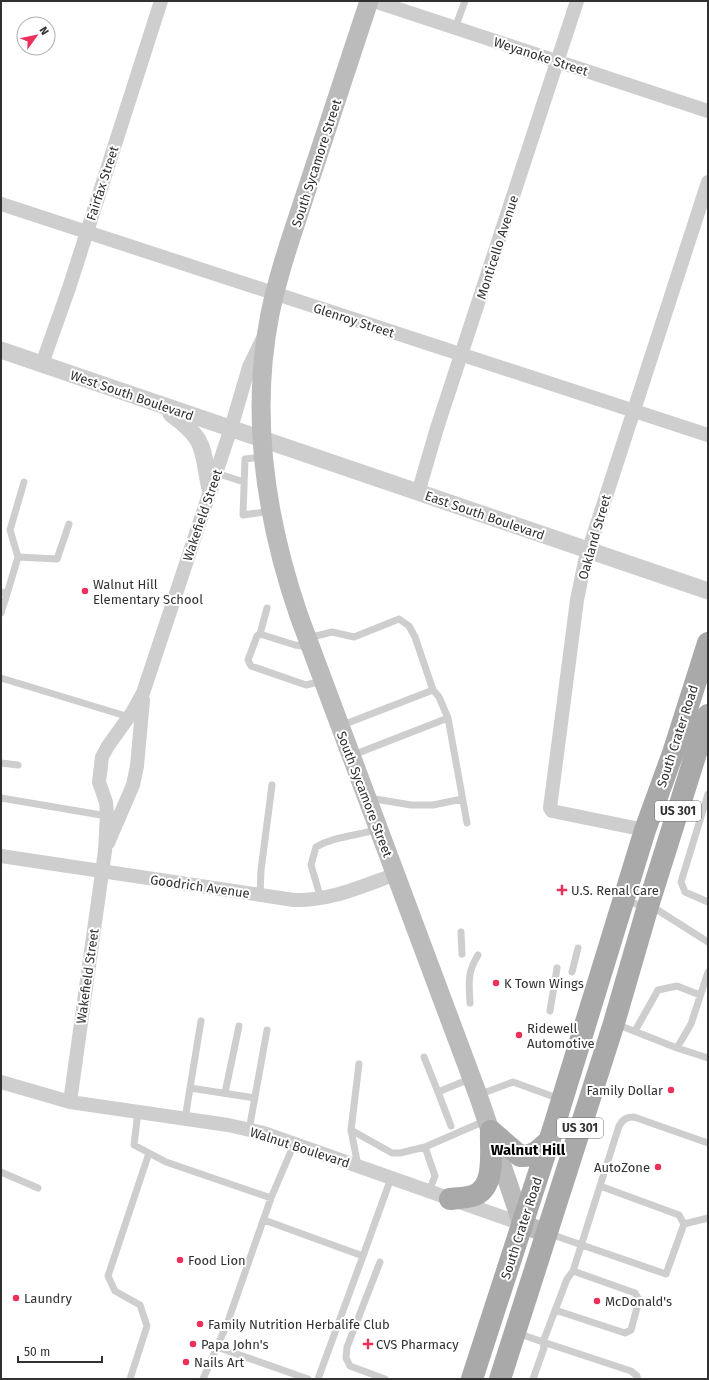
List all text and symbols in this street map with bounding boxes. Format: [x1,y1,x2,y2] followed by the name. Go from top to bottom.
[16,16,56,56] north arrow
[37,24,51,37] text: N
[492,34,590,79] street label: Weyanoke Street
[289,97,344,229] street label: South Sycamore Street
[83,144,122,222] street label: Fairfax Street
[474,193,521,301] street label: Monticello Avenue
[312,300,396,341] street label: Glenroy Street
[68,367,195,424] street label: West South Boulevard
[180,467,225,563] street label: Wakefield Street
[423,488,547,543] street label: East South Boulevard
[575,493,614,581] street label: Oakland Street
[93,577,203,607] place label: Walnut Hill Elementary School
[80,586,90,596] marker: Walnut Hill Elementary School
[654,683,701,789] street label: South Crater Road
[334,729,396,860] street label: South Sycamore Street
[655,801,701,821] road number: US 301
[149,872,251,901] street label: Goodrich Avenue
[571,883,659,898] place label: U.S. Renal Care
[556,884,568,896] marker: U.S. Renal Care
[73,927,102,1025] street label: Wakefield Street
[504,976,584,991] place label: K Town Wings
[491,978,501,988] marker: K Town Wings
[527,1021,595,1051] place label: Ridewell Automotive
[514,1030,524,1040] marker: Ridewell Automotive
[586,1083,663,1098] place label: Family Dollar
[666,1085,676,1095] marker: Family Dollar
[557,1118,603,1138] road number: US 301
[248,1124,352,1171] street label: Walnut Boulevard
[491,1141,566,1159] district label: Walnut Hill
[594,1160,650,1175] place label: AutoZone
[653,1162,663,1172] marker: AutoZone
[498,1175,545,1281] street label: South Crater Road
[188,1253,246,1268] place label: Food Lion
[175,1255,185,1265] marker: Food Lion
[24,1291,72,1306] place label: Laundry
[11,1293,21,1303] marker: Laundry
[605,1294,672,1309] place label: McDonald's
[592,1296,602,1306] marker: McDonald's
[208,1317,390,1332] place label: Family Nutrition Herbalife Club
[195,1319,205,1329] marker: Family Nutrition Herbalife Club
[201,1337,268,1352] place label: Papa John's
[376,1337,459,1352] place label: CVS Pharmacy
[18,1338,102,1364] scale bar
[188,1339,198,1349] marker: Papa John's
[363,1339,373,1349] marker: CVS Pharmacy
[24,1345,50,1359] text: 50 m
[194,1355,244,1370] place label: Nails Art
[181,1357,191,1367] marker: Nails Art

